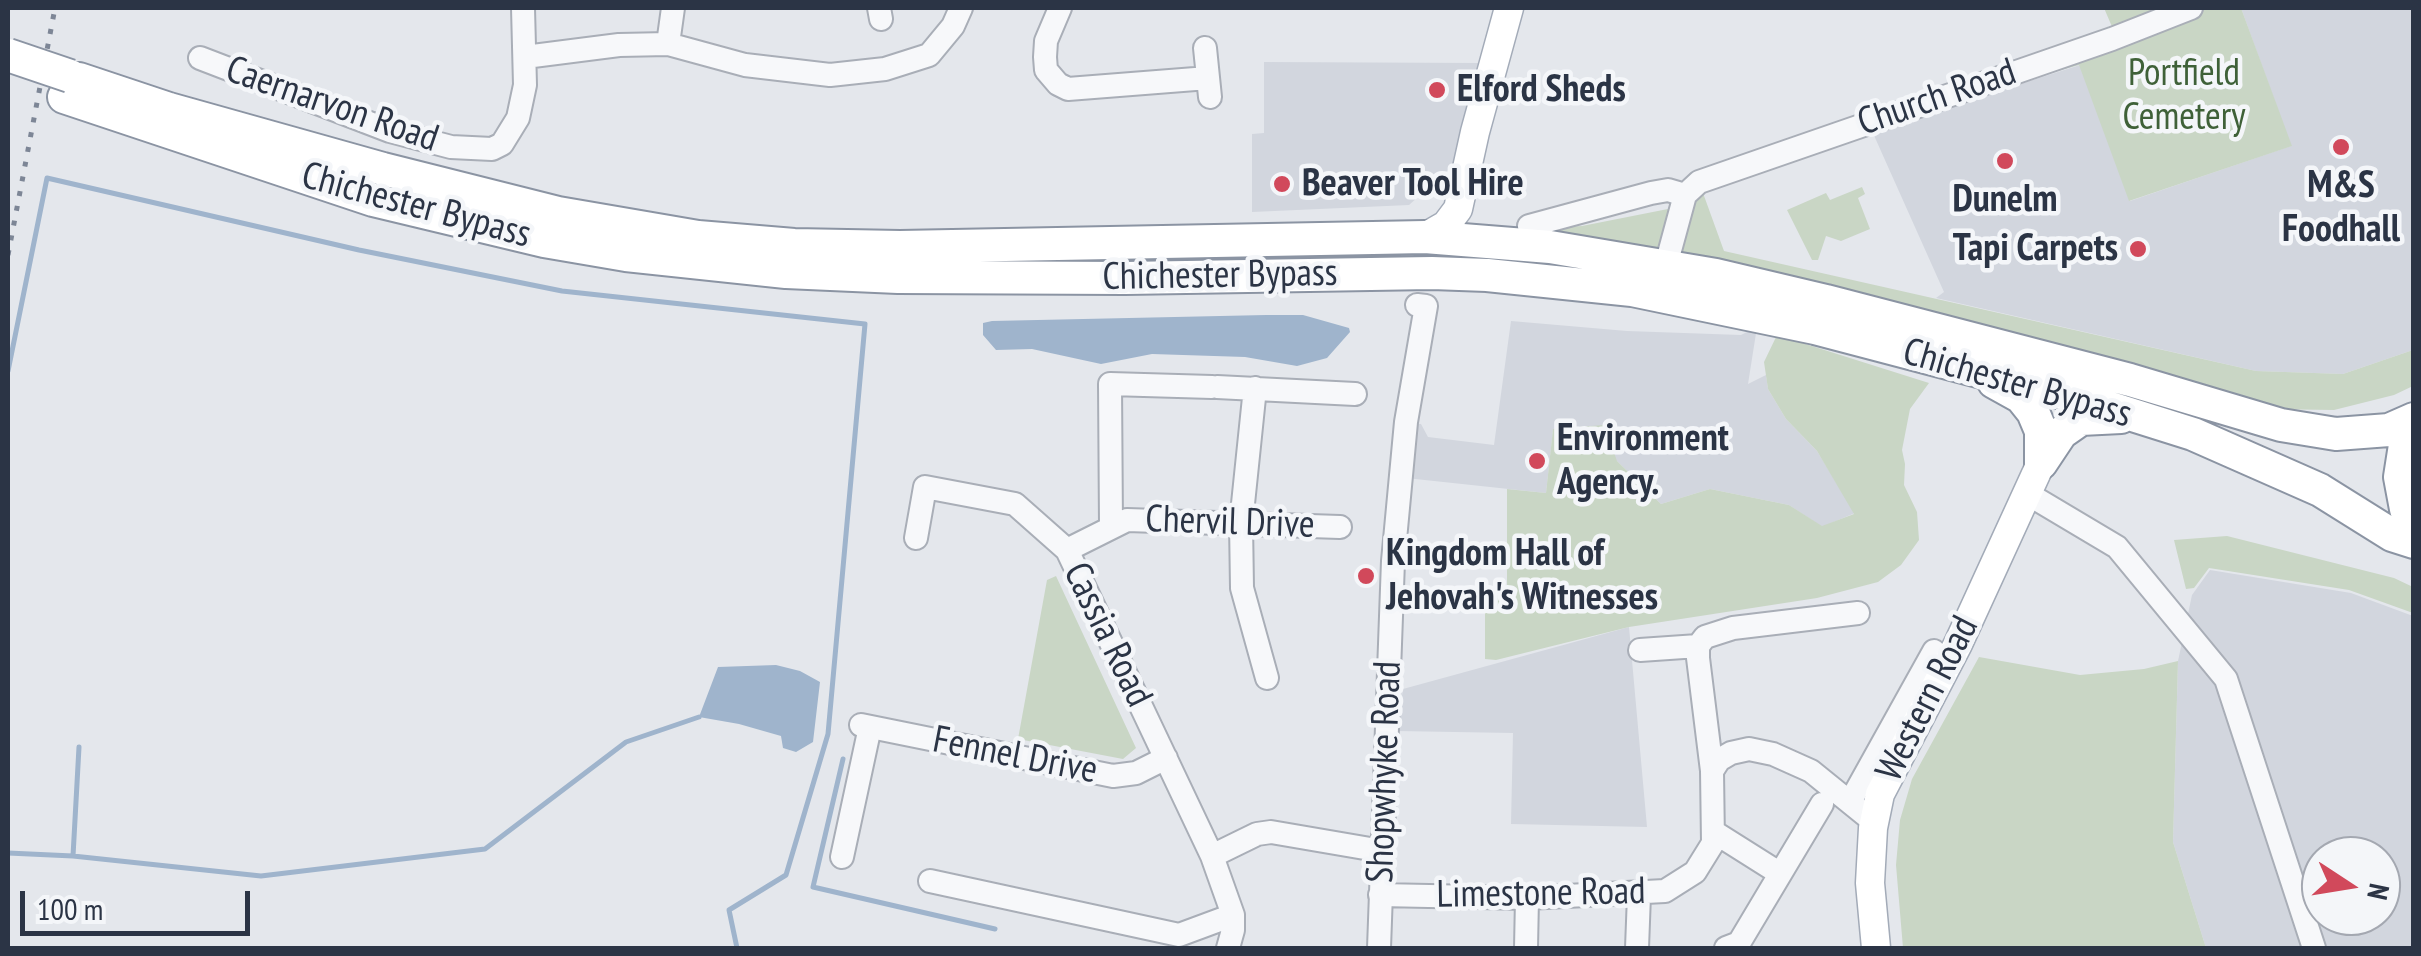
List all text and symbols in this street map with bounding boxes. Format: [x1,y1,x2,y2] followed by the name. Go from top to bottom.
[220,47,444,163] street label: Caernarvon Road
[1852,50,2022,146] street label: Church Road
[2122,51,2246,140] park label: Portfield Cemetery
[1457,67,1626,113] place label: Elford Sheds
[1426,79,1448,101] marker: Elford Sheds
[2330,136,2352,158] marker: M&S Foodhall
[1994,150,2016,172] marker: Dunelm
[297,154,535,258] street label: Chichester Bypass
[1302,161,1524,207] place label: Beaver Tool Hire
[2282,163,2400,252] place label: M&S Foodhall
[1271,173,1293,195] marker: Beaver Tool Hire
[1952,177,2058,223] place label: Dunelm
[1953,226,2118,272] place label: Tapi Carpets
[2127,238,2149,260] marker: Tapi Carpets
[1102,251,1338,301] street label: Chichester Bypass
[1898,330,2136,438] street label: Chichester Bypass
[1557,416,1729,506] place label: Environment Agency.
[1526,450,1548,472] marker: Environment Agency.
[1145,497,1315,549] street label: Chervil Drive
[1386,531,1658,620] place label: Kingdom Hall of Jehovah's Witnesses
[1053,556,1161,714] street label: Cassia Road
[1355,565,1377,587] marker: Kingdom Hall of Jehovah's Witnesses
[1867,609,1989,789] street label: Western Road
[1358,660,1412,884] street label: Shopwhyke Road
[929,718,1101,794] street label: Fennel Drive
[2301,836,2401,936] north arrow
[1436,869,1646,919] street label: Limestone Road
[25,871,255,933] scale bar
[2359,881,2399,903] text: N
[37,889,103,928] text: 100 m

